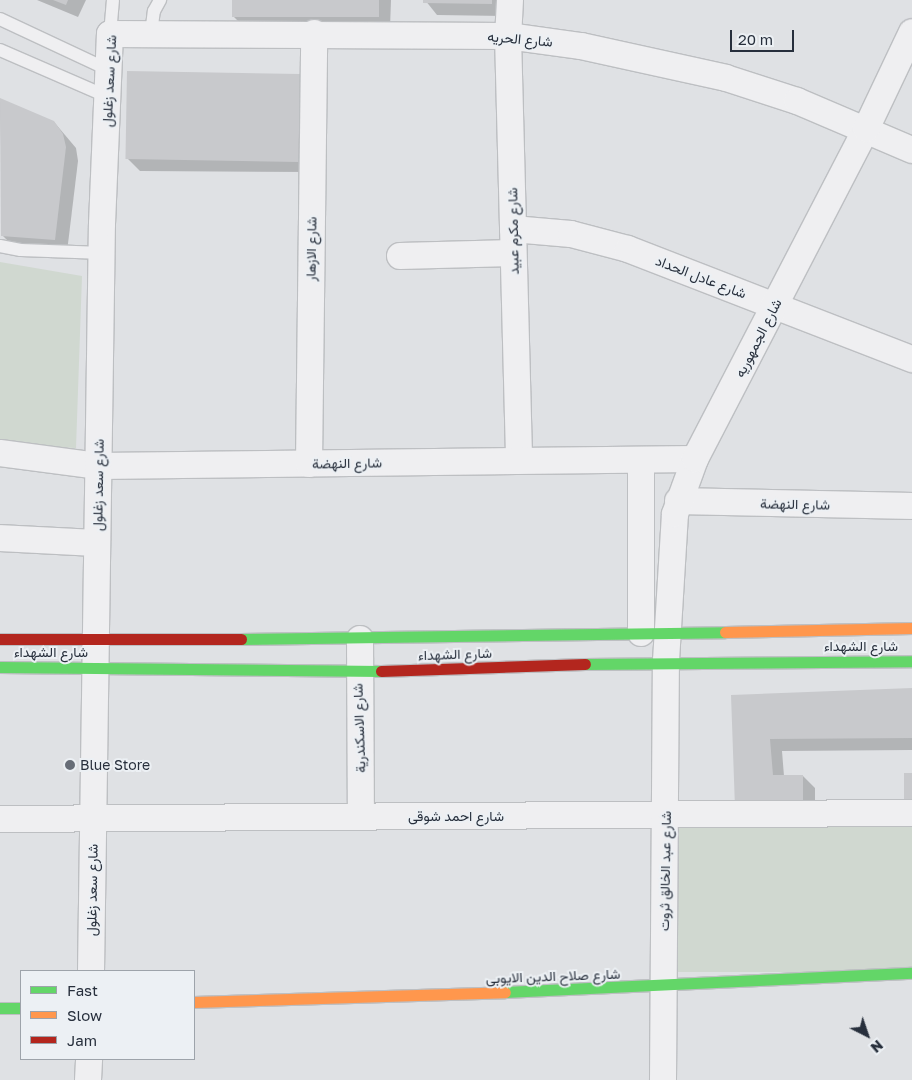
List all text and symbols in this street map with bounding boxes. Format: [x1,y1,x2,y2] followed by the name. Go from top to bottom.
[732,20,796,52] scale bar
[487,28,553,50] street label: شارع الحريه
[738,30,773,48] text: 20 m
[98,34,120,128] street label: شارع سعد زغلول
[504,187,522,275] street label: شارع مكرم عبيد
[302,216,320,282] street label: شارع الازهار
[653,252,749,302] street label: شارع عادل الحداد
[731,296,785,380] street label: شارع الجمهوريه
[89,439,107,531] street label: شارع سعد زغلول
[312,454,382,472] street label: شارع النهضة
[760,495,830,513] street label: شارع النهضة
[824,638,898,654] street label: شارع الشهداء
[14,644,88,660] street label: شارع الشهداء
[418,644,492,664] street label: شارع الشهداء
[349,683,369,773] street label: شارع الاسكندرية
[80,757,150,773] place label: Blue Store
[64,759,76,771] marker: Blue Store
[408,808,504,824] street label: شارع احمد شوقى
[656,811,674,931] street label: شارع عبد الخالق ثروت
[83,844,101,936] street label: شارع سعد زغلول
[485,965,621,987] street label: شارع صلاح الدين الايوبى
[20,970,195,1060] legend
[67,981,98,999] text: Fast
[67,1006,102,1024] text: Slow
[842,1010,892,1060] north arrow
[67,1031,97,1049] text: Jam
[868,1037,887,1057] text: N

